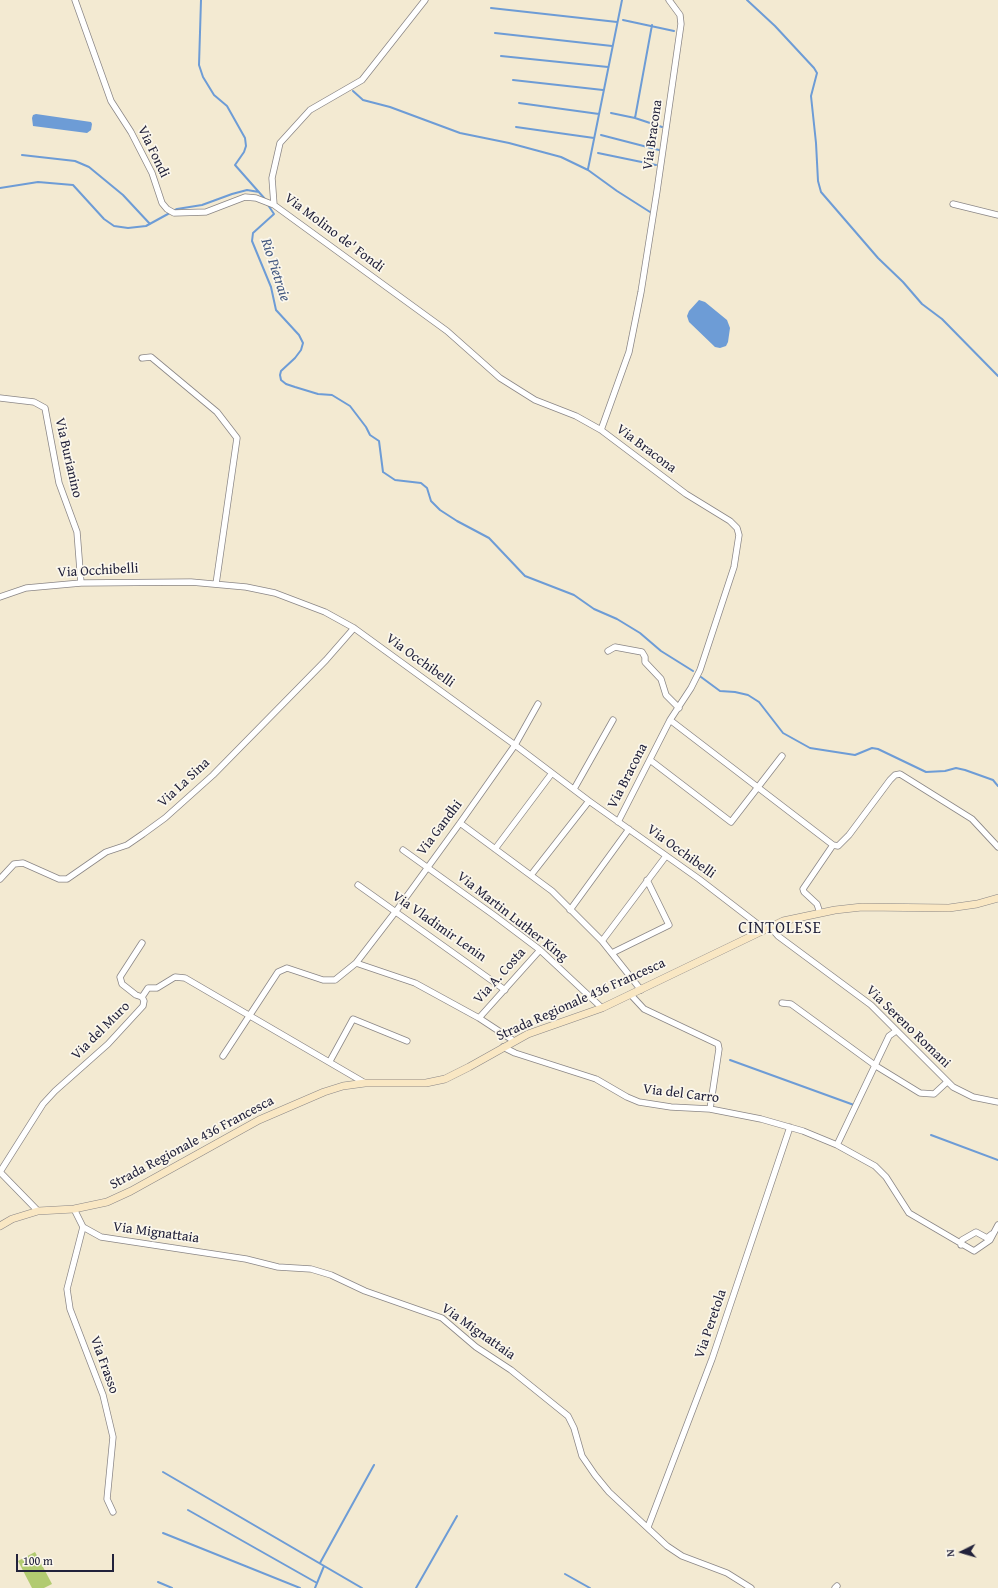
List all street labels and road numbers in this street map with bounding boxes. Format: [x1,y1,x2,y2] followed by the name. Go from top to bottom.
[640,99,666,171] street label: Via Bracona
[133,123,173,181] street label: Via Fondi
[281,190,387,276] street label: Via Molino de' Fondi
[51,416,85,500] street label: Via Burianino
[613,421,679,477] street label: Via Bracona
[57,560,139,582] street label: Via Occhibelli
[382,630,458,692] street label: Via Occhibelli
[604,741,652,811] street label: Via Bracona
[155,755,213,811] street label: Via La Sina
[414,797,466,859] street label: Via Gandhi
[643,821,719,883] street label: Via Occhibelli
[453,868,571,966] street label: Via Martin Luther King
[389,888,489,966] street label: Via Vladimir Lenin
[470,945,530,1007] street label: Via A. Costa
[494,955,668,1045] street label: Strada Regionale 436 Francesca
[862,982,954,1072] street label: Via Sereno Romani
[68,998,134,1064] street label: Via del Muro
[642,1081,720,1107] street label: Via del Carro
[107,1093,277,1193] street label: Strada Regionale 436 Francesca
[112,1219,200,1247] street label: Via Mignattaia
[691,1287,731,1361] street label: Via Peretola
[438,1300,518,1364] street label: Via Mignattaia
[86,1334,122,1396] street label: Via Frasso

